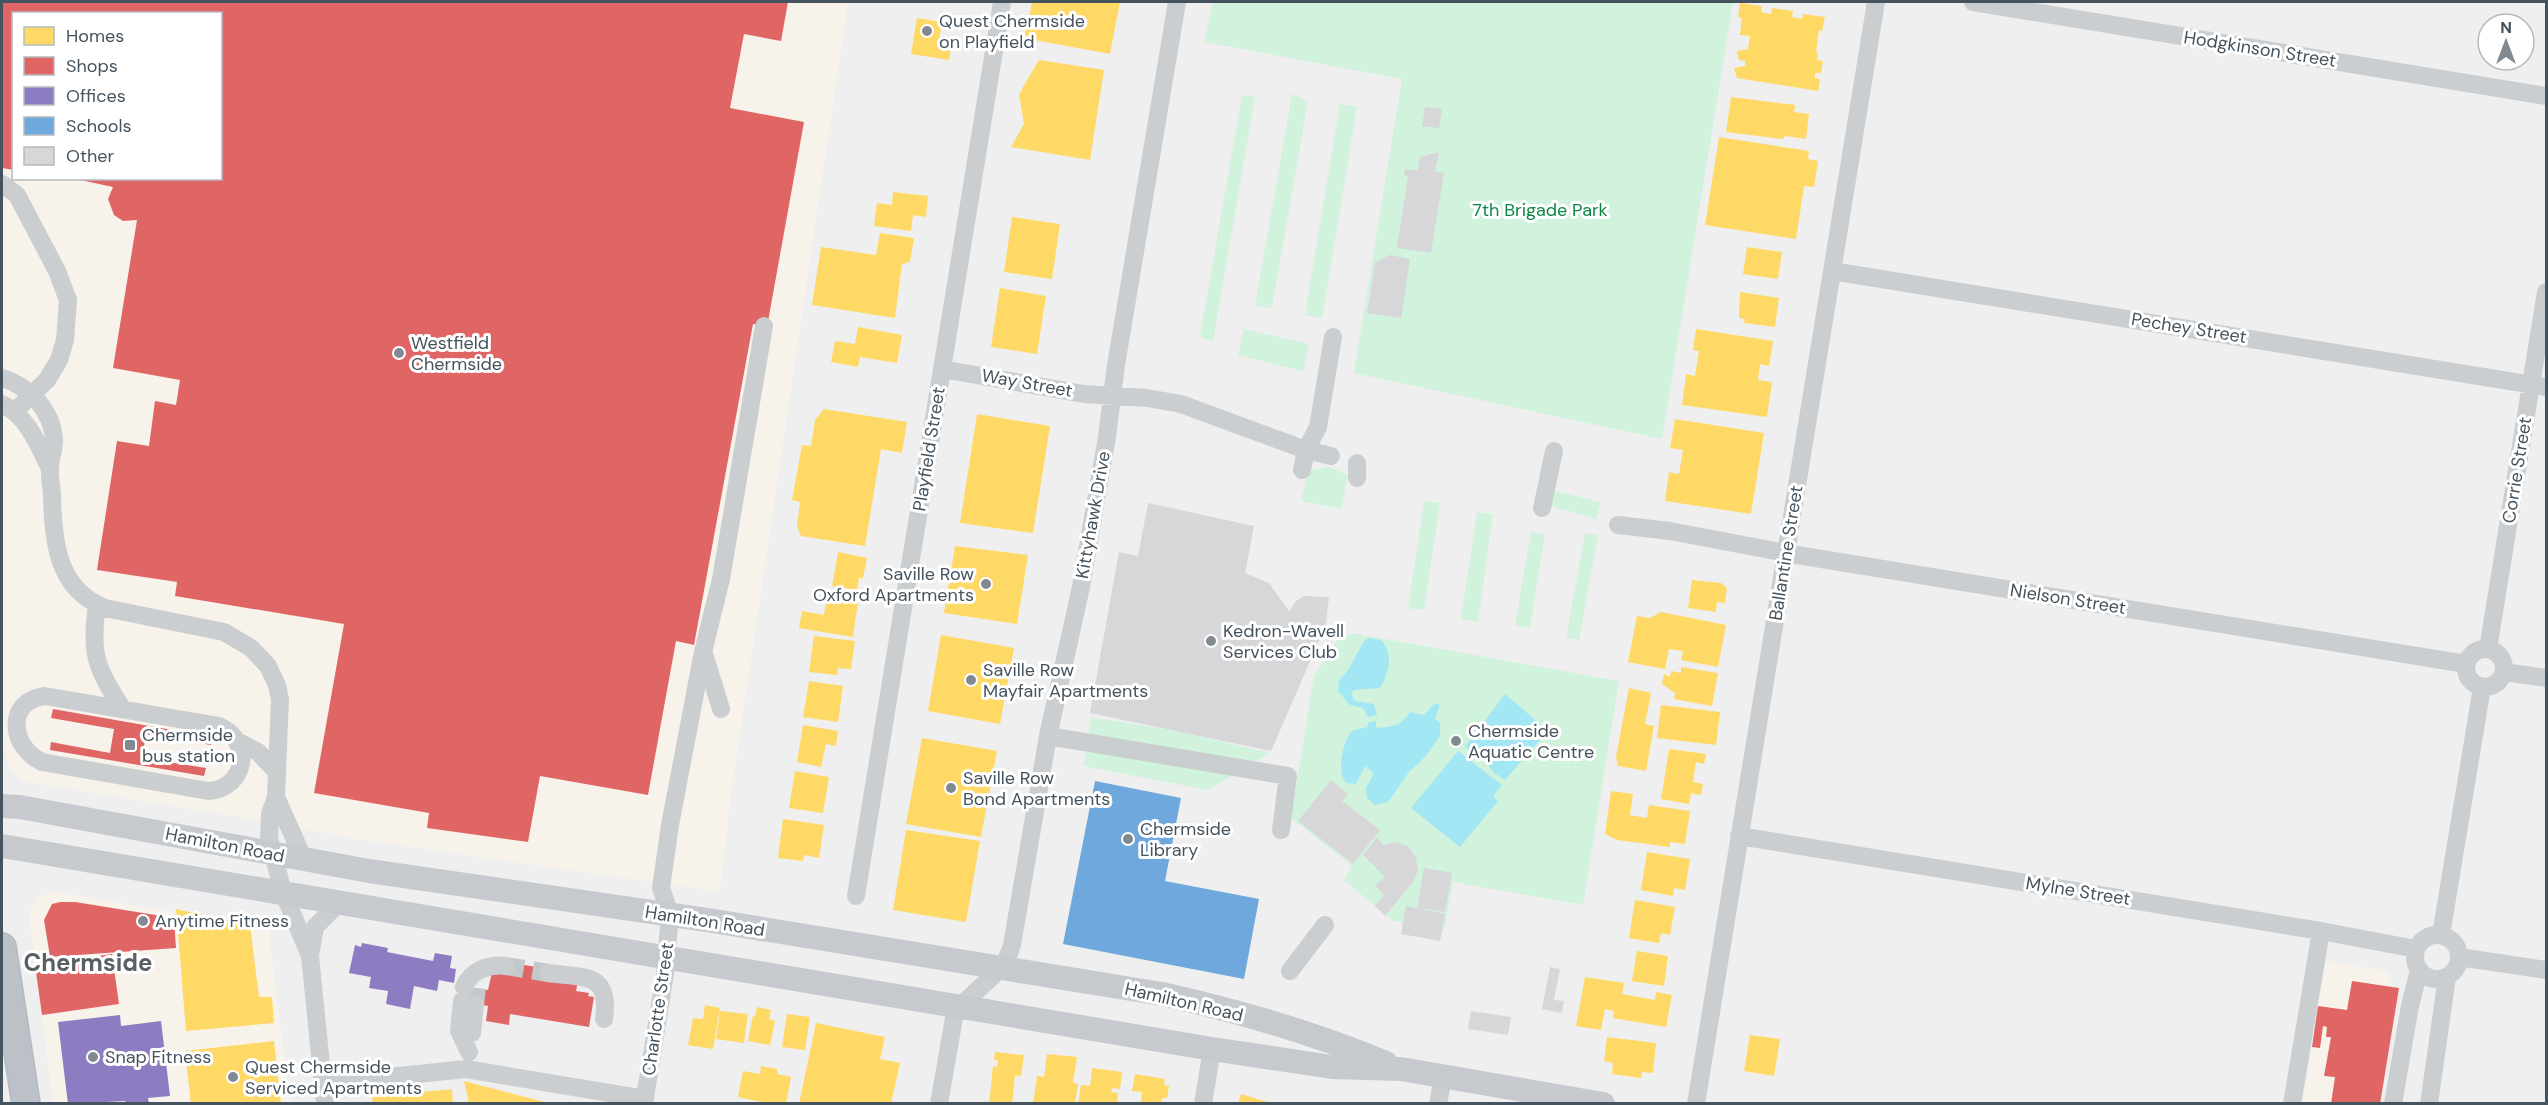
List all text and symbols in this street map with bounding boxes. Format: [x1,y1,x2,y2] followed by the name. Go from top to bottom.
[939,9,1085,54] place label: Quest Chermside on Playfield
[12,12,222,180] legend
[2476,12,2536,72] north arrow
[2500,17,2512,38] text: N
[66,24,124,48] text: Homes
[920,24,934,38] marker: Quest Chermside on Playfield
[2182,25,2338,73] street label: Hodgkinson Street
[66,54,118,78] text: Shops
[66,84,126,108] text: Offices
[66,114,131,138] text: Schools
[66,144,115,168] text: Other
[1472,198,1608,222] park label: 7th Brigade Park
[2130,307,2248,349] street label: Pechey Street
[411,331,502,376] place label: Westfield Chermside
[392,346,406,360] marker: Westfield Chermside
[980,363,1074,403] street label: Way Street
[907,385,951,513] street label: Playfield Street
[2497,415,2537,525] street label: Corrie Street
[1070,449,1116,581] street label: Kittyhawk Drive
[1763,484,1809,622] street label: Ballantine Street
[813,562,974,607] place label: Saville Row Oxford Apartments
[979,577,993,591] marker: Saville Row Oxford Apartments
[2008,578,2128,620] street label: Nielson Street
[1223,619,1344,664] place label: Kedron-Wavell Services Club
[1204,634,1218,648] marker: Kedron-Wavell Services Club
[983,658,1148,703] place label: Saville Row Mayfair Apartments
[964,673,978,687] marker: Saville Row Mayfair Apartments
[1468,719,1594,764] place label: Chermside Aquatic Centre
[142,723,235,768] place label: Chermside bus station
[1449,734,1463,748] marker: Chermside Aquatic Centre
[123,738,137,752] marker: Chermside bus station
[963,766,1110,811] place label: Saville Row Bond Apartments
[944,781,958,795] marker: Saville Row Bond Apartments
[1140,817,1231,862] place label: Chermside Library
[163,822,287,868] street label: Hamilton Road
[1121,832,1135,846] marker: Chermside Library
[2024,871,2132,911] street label: Mylne Street
[643,900,767,942] street label: Hamilton Road
[155,909,289,933] place label: Anytime Fitness
[136,914,150,928] marker: Anytime Fitness
[637,941,679,1077] street label: Charlotte Street
[24,947,152,978] district label: Chermside
[1122,977,1246,1027] street label: Hamilton Road
[105,1045,211,1069] place label: Snap Fitness
[86,1050,100,1064] marker: Snap Fitness
[245,1055,422,1100] place label: Quest Chermside Serviced Apartments
[226,1070,240,1084] marker: Quest Chermside Serviced Apartments

